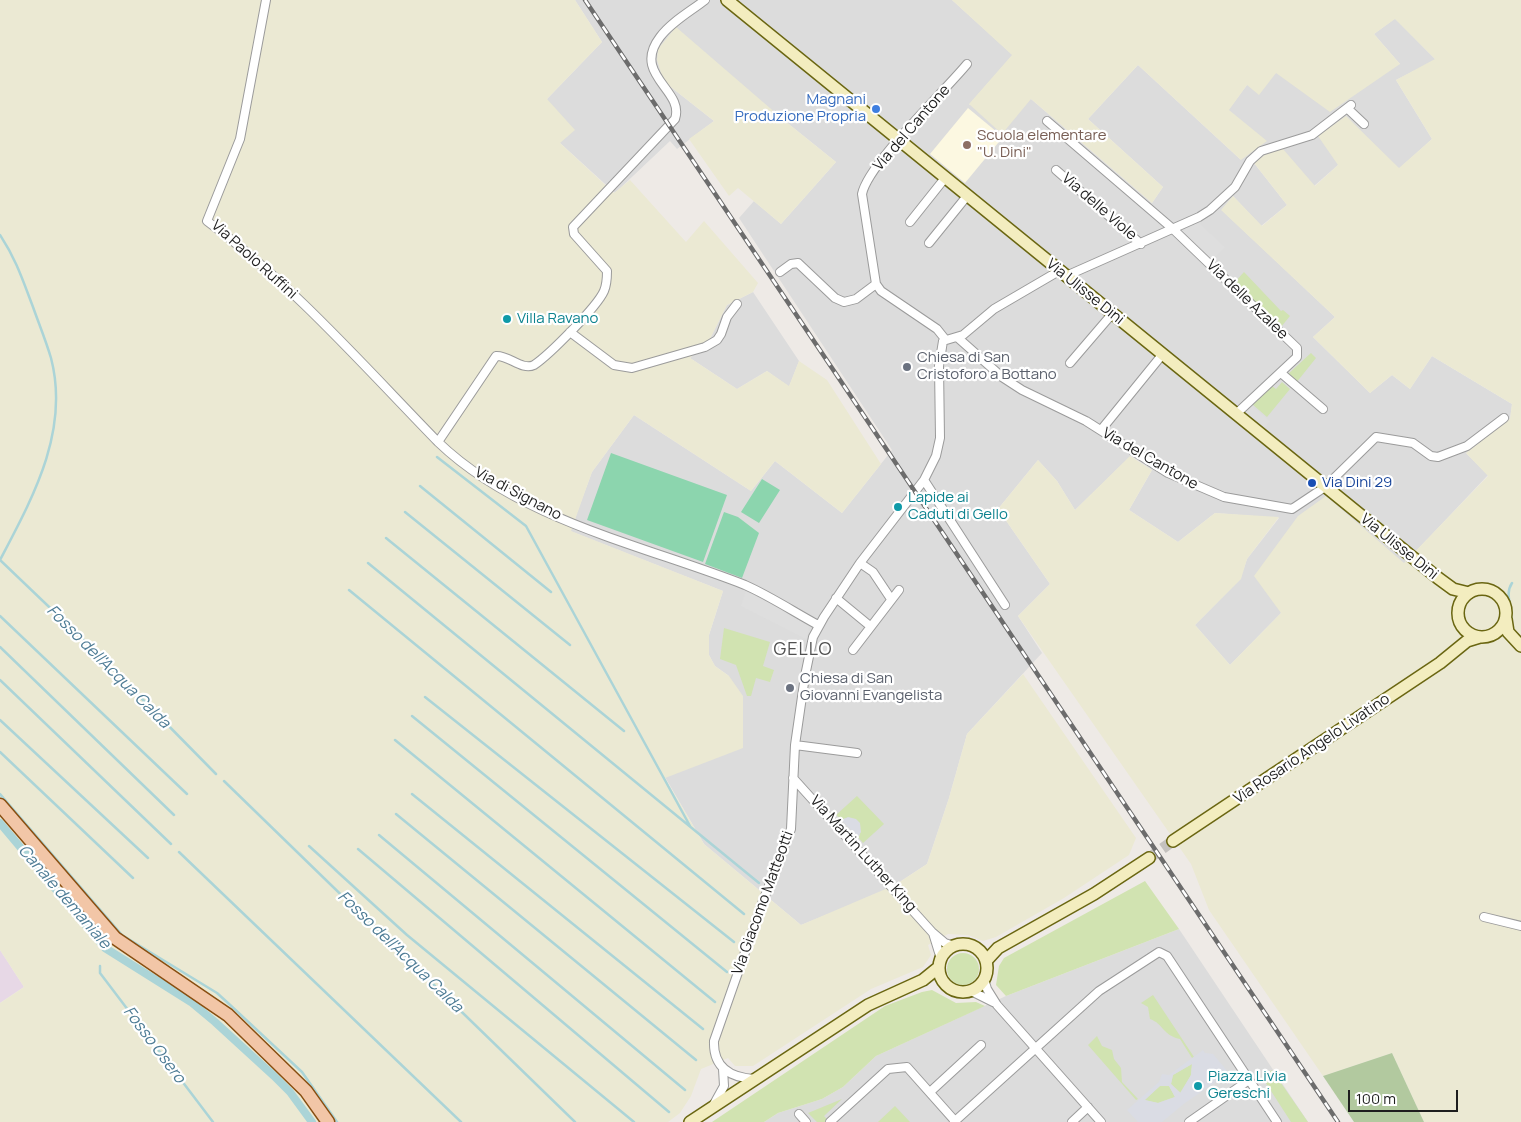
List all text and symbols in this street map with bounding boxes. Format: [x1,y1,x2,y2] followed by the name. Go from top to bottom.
[870,81,954,175] street label: Via del Cantone
[735,91,866,126] place label: Magnani Produzione Propria
[870,103,882,115] marker: Magnani Produzione Propria
[977,127,1106,162] place label: Scuola elementare "U. Dini"
[961,139,973,151] marker: Scuola elementare "U. Dini"
[1058,170,1140,244] street label: Via delle Viole
[207,217,301,303] street label: Via Paolo Ruffini
[1043,255,1127,329] street label: Via Ulisse Dini
[1202,257,1292,343] street label: Via delle Azalee
[517,310,598,328] place label: Villa Ravano
[501,313,513,325] marker: Villa Ravano
[917,349,1057,384] place label: Chiesa di San Cristoforo a Bottano
[901,361,913,373] marker: Chiesa di San Cristoforo a Bottano
[1099,424,1201,494] street label: Via del Cantone
[472,464,564,524] street label: Via di Signano
[1322,474,1392,492] place label: Via Dini 29
[1306,477,1318,489] marker: Via Dini 29
[908,489,1008,524] place label: Lapide ai Caduti di Gello
[892,501,904,513] marker: Lapide ai Caduti di Gello
[1357,510,1441,584] street label: Via Ulisse Dini
[42,601,174,733] water label: Fosso dell'Acqua Calda
[773,639,833,661] district label: GELLO
[800,670,942,705] place label: Chiesa di San Giovanni Evangelista
[784,682,796,694] marker: Chiesa di San Giovanni Evangelista
[1231,690,1393,808] street label: Via Rosario Angelo Livatino
[806,792,920,916] street label: Via Martin Luther King
[729,829,797,977] street label: Via Giacomo Matteotti
[14,841,114,953] water label: Canale demaniale
[333,887,467,1017] water label: Fosso dell'Acqua Calda
[119,1003,189,1087] water label: Fosso Osero
[1208,1068,1286,1103] place label: Piazza Livia Gereschi
[1192,1080,1204,1092] marker: Piazza Livia Gereschi
[1351,1080,1461,1112] scale bar
[1356,1088,1396,1109] text: 100 m

